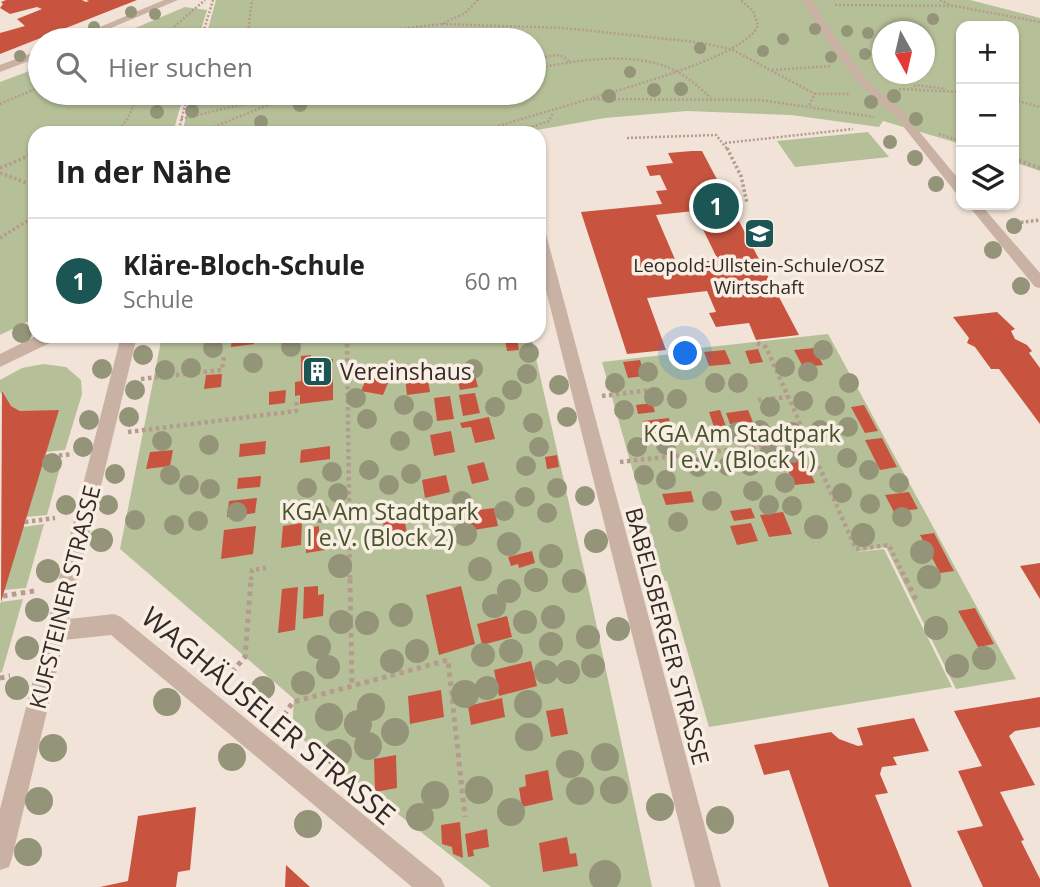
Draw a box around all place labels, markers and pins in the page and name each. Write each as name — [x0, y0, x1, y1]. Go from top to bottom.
pin: 1 — [693, 180, 739, 232]
school or university icon: Leopold-Ullstein-Schule/OSZ Wirtschaft — [742, 217, 776, 251]
place label: Leopold-Ullstein-Schule/OSZ Wirtschaft — [633, 252, 885, 300]
building icon: Vereinshaus — [300, 354, 334, 388]
place label: Vereinshaus — [340, 355, 472, 387]

